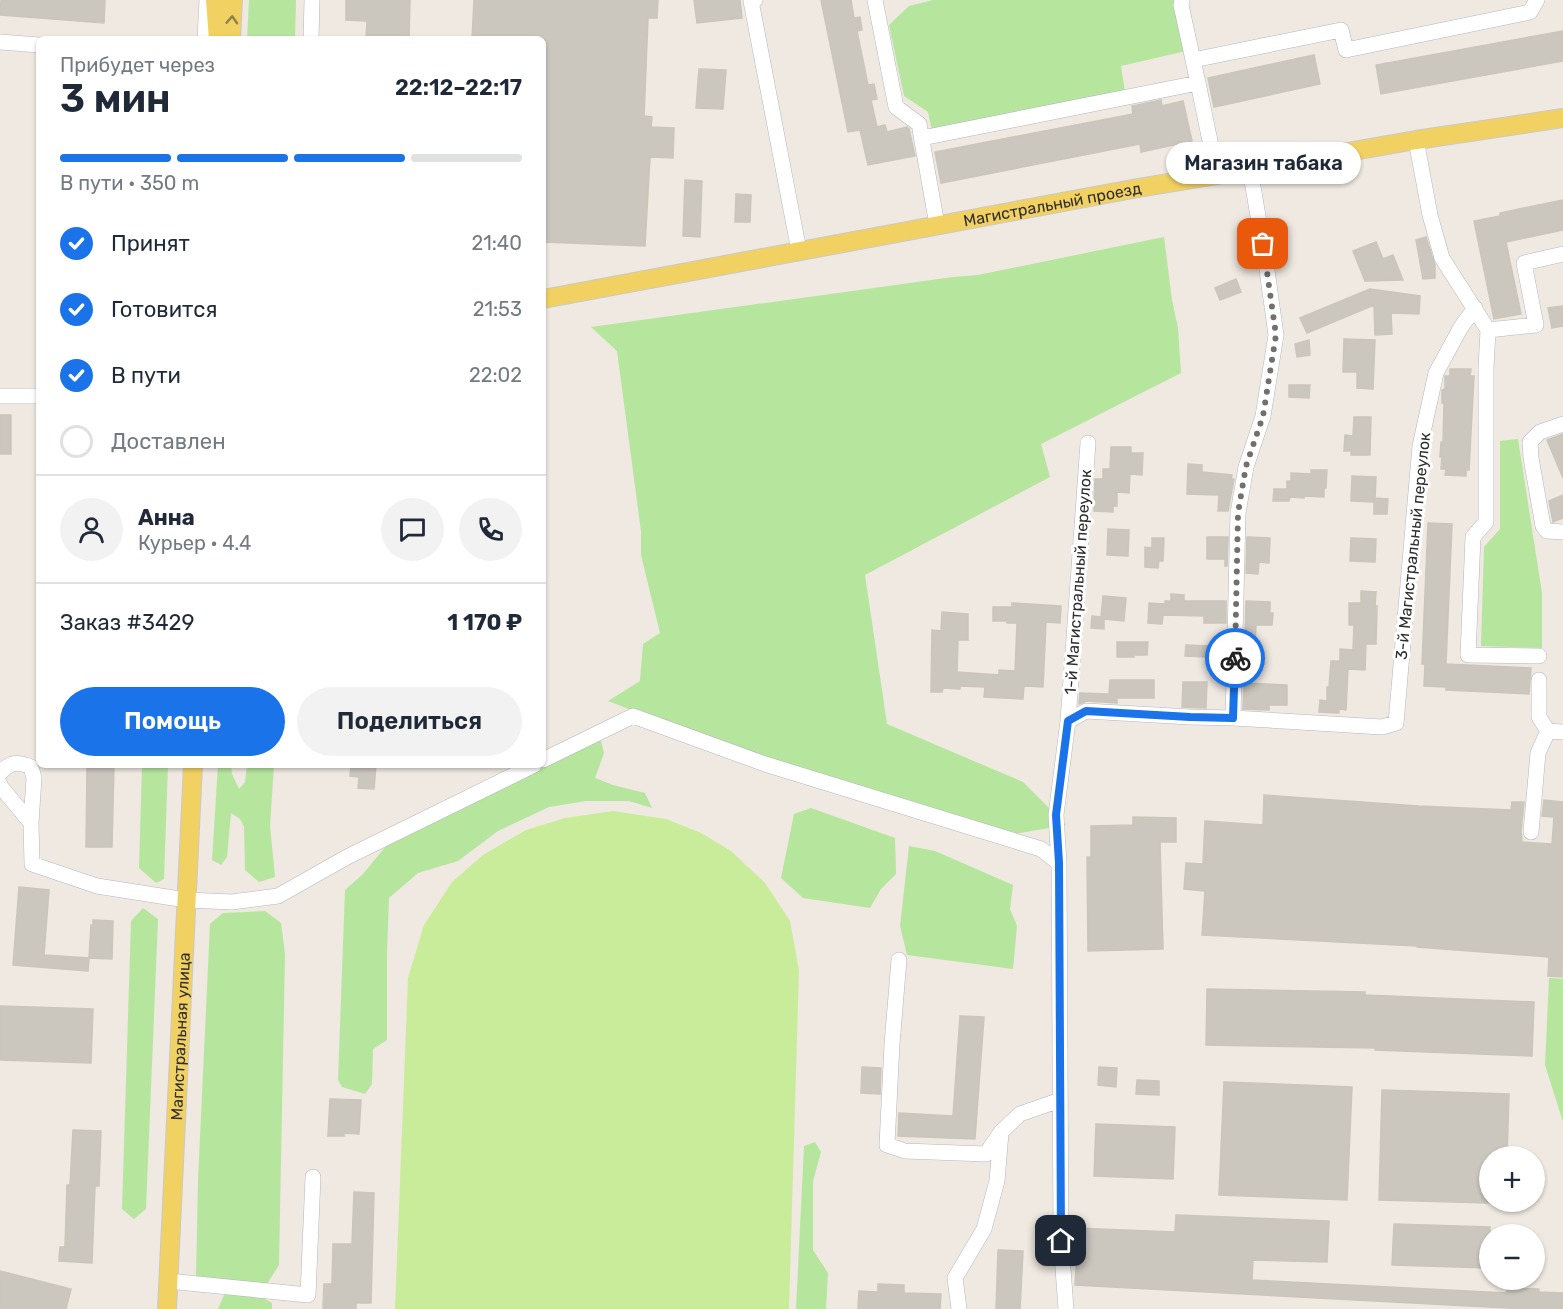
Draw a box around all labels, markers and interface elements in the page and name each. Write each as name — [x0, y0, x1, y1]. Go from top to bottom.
one-way arrow — [226, 15, 239, 24]
text: Прибудет через — [60, 53, 215, 77]
text: 22:12–22:17 — [395, 74, 522, 101]
text: 3 мин — [60, 76, 171, 122]
callout: Магазин табака — [1166, 142, 1360, 184]
text: Магазин табака — [1184, 151, 1343, 175]
text: В пути · 350 m — [60, 171, 199, 195]
street label: Магистральный проезд — [962, 178, 1143, 230]
pin — [1237, 218, 1288, 269]
icon: check — [60, 227, 93, 260]
icon: bag — [1246, 227, 1279, 260]
text: Принят — [111, 230, 190, 257]
text: 21:40 — [471, 231, 522, 255]
icon: check — [60, 293, 93, 326]
text: Готовится — [111, 296, 217, 323]
text: 21:53 — [473, 297, 522, 321]
icon: check — [60, 359, 93, 392]
text: В пути — [111, 362, 181, 389]
text: 22:02 — [469, 363, 522, 387]
text: Доставлен — [111, 428, 226, 455]
street label: 3-й Магистральный переулок — [1392, 431, 1434, 661]
street label: 1-й Магистральный переулок — [1061, 468, 1095, 695]
button: person — [60, 498, 123, 561]
button: chat — [381, 498, 444, 561]
button: phone — [459, 498, 522, 561]
text: Анна — [138, 504, 195, 531]
text: Курьер · 4.4 — [138, 531, 251, 555]
text: Заказ #3429 — [60, 609, 195, 636]
text: 1 170 ₽ — [447, 609, 522, 636]
courier — [1205, 628, 1265, 688]
icon: bike — [1219, 642, 1252, 675]
button: Помощь — [60, 687, 285, 756]
button: Поделиться — [297, 687, 522, 756]
street label: Магистральная улица — [167, 952, 194, 1121]
map controls — [1479, 1146, 1545, 1290]
button: + — [1479, 1146, 1545, 1212]
pin — [1035, 1215, 1086, 1266]
icon: home — [1044, 1224, 1077, 1257]
button: − — [1479, 1224, 1545, 1290]

